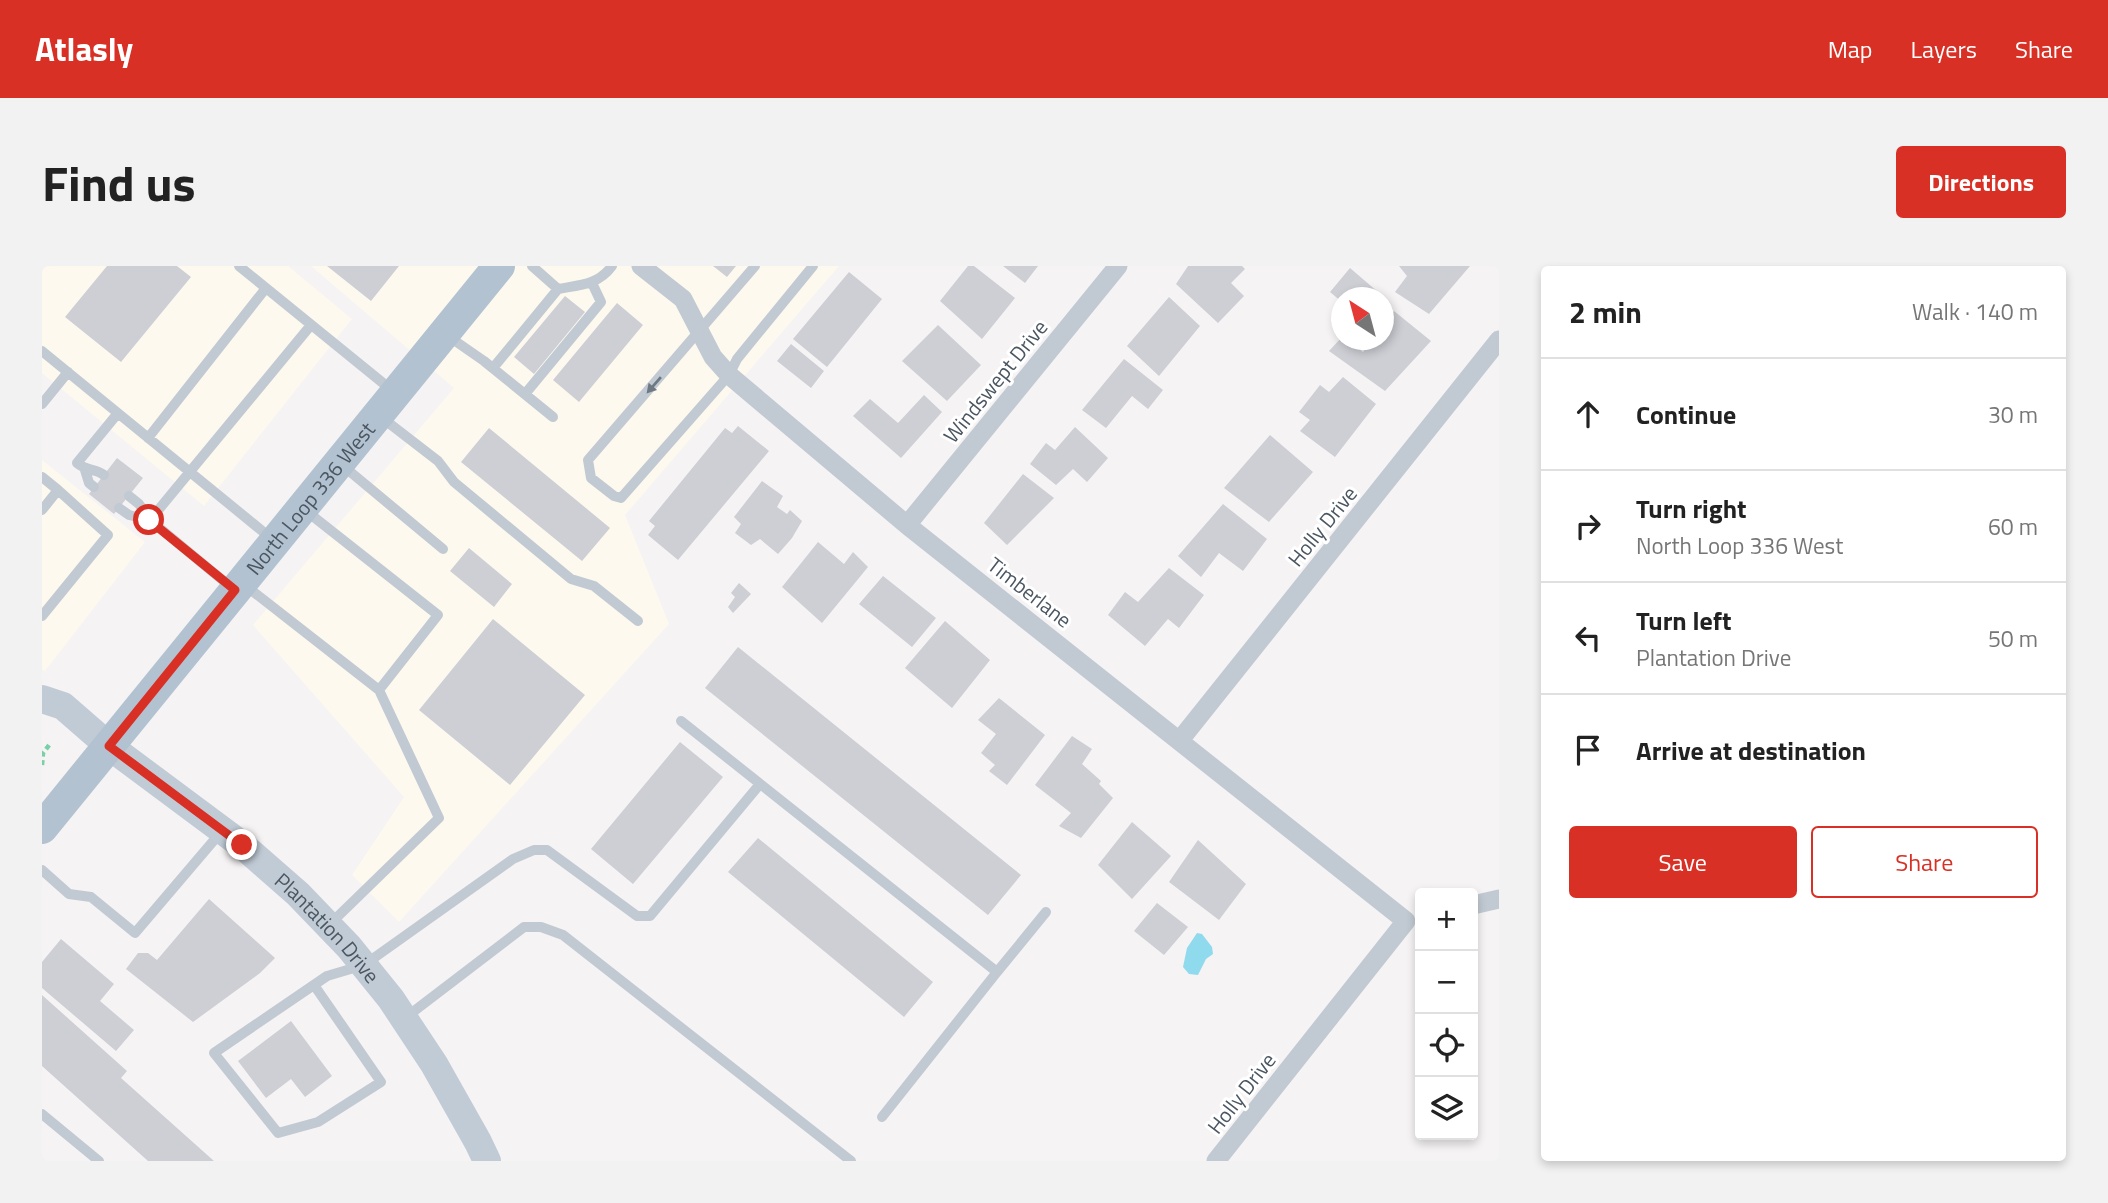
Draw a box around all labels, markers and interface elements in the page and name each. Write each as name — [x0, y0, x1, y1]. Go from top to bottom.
text: Atlasly — [35, 24, 133, 74]
text: Map — [1828, 31, 1873, 67]
text: Layers — [1911, 31, 1977, 67]
text: Share — [2015, 31, 2073, 67]
text: Find us — [42, 145, 196, 220]
button: Directions — [1896, 146, 2066, 218]
north arrow — [1331, 287, 1394, 350]
text: 2 min — [1569, 289, 1642, 335]
text: Walk · 140 m — [1912, 294, 2038, 329]
street label: Windswept Drive — [935, 312, 1055, 450]
one-way arrow — [646, 376, 662, 394]
icon: ahead — [1569, 395, 1607, 433]
text: Continue — [1636, 395, 1736, 434]
text: 30 m — [1988, 397, 2038, 432]
street label: North Loop 336 West — [238, 414, 383, 582]
street label: Holly Drive — [1279, 479, 1365, 573]
text: Turn right — [1636, 489, 1747, 528]
route start — [133, 504, 164, 535]
icon: right — [1569, 507, 1607, 545]
text: 60 m — [1988, 509, 2038, 544]
text: North Loop 336 West — [1636, 528, 1843, 563]
street label: Timberlane — [981, 549, 1079, 635]
text: Turn left — [1636, 601, 1731, 640]
icon: left — [1569, 619, 1607, 657]
text: 50 m — [1988, 621, 2038, 656]
text: Plantation Drive — [1636, 640, 1791, 675]
icon: arrive — [1569, 731, 1607, 769]
text: Arrive at destination — [1636, 731, 1866, 770]
button: Save — [1569, 826, 1797, 898]
button: Share — [1811, 826, 2038, 898]
route end — [226, 829, 257, 860]
street label: Plantation Drive — [268, 865, 388, 990]
map controls — [1415, 888, 1478, 1140]
button: + — [1415, 888, 1478, 951]
button: − — [1415, 951, 1478, 1014]
button: locate — [1415, 1014, 1478, 1077]
street label: Holly Drive — [1199, 1045, 1283, 1141]
button: layers — [1415, 1077, 1478, 1140]

